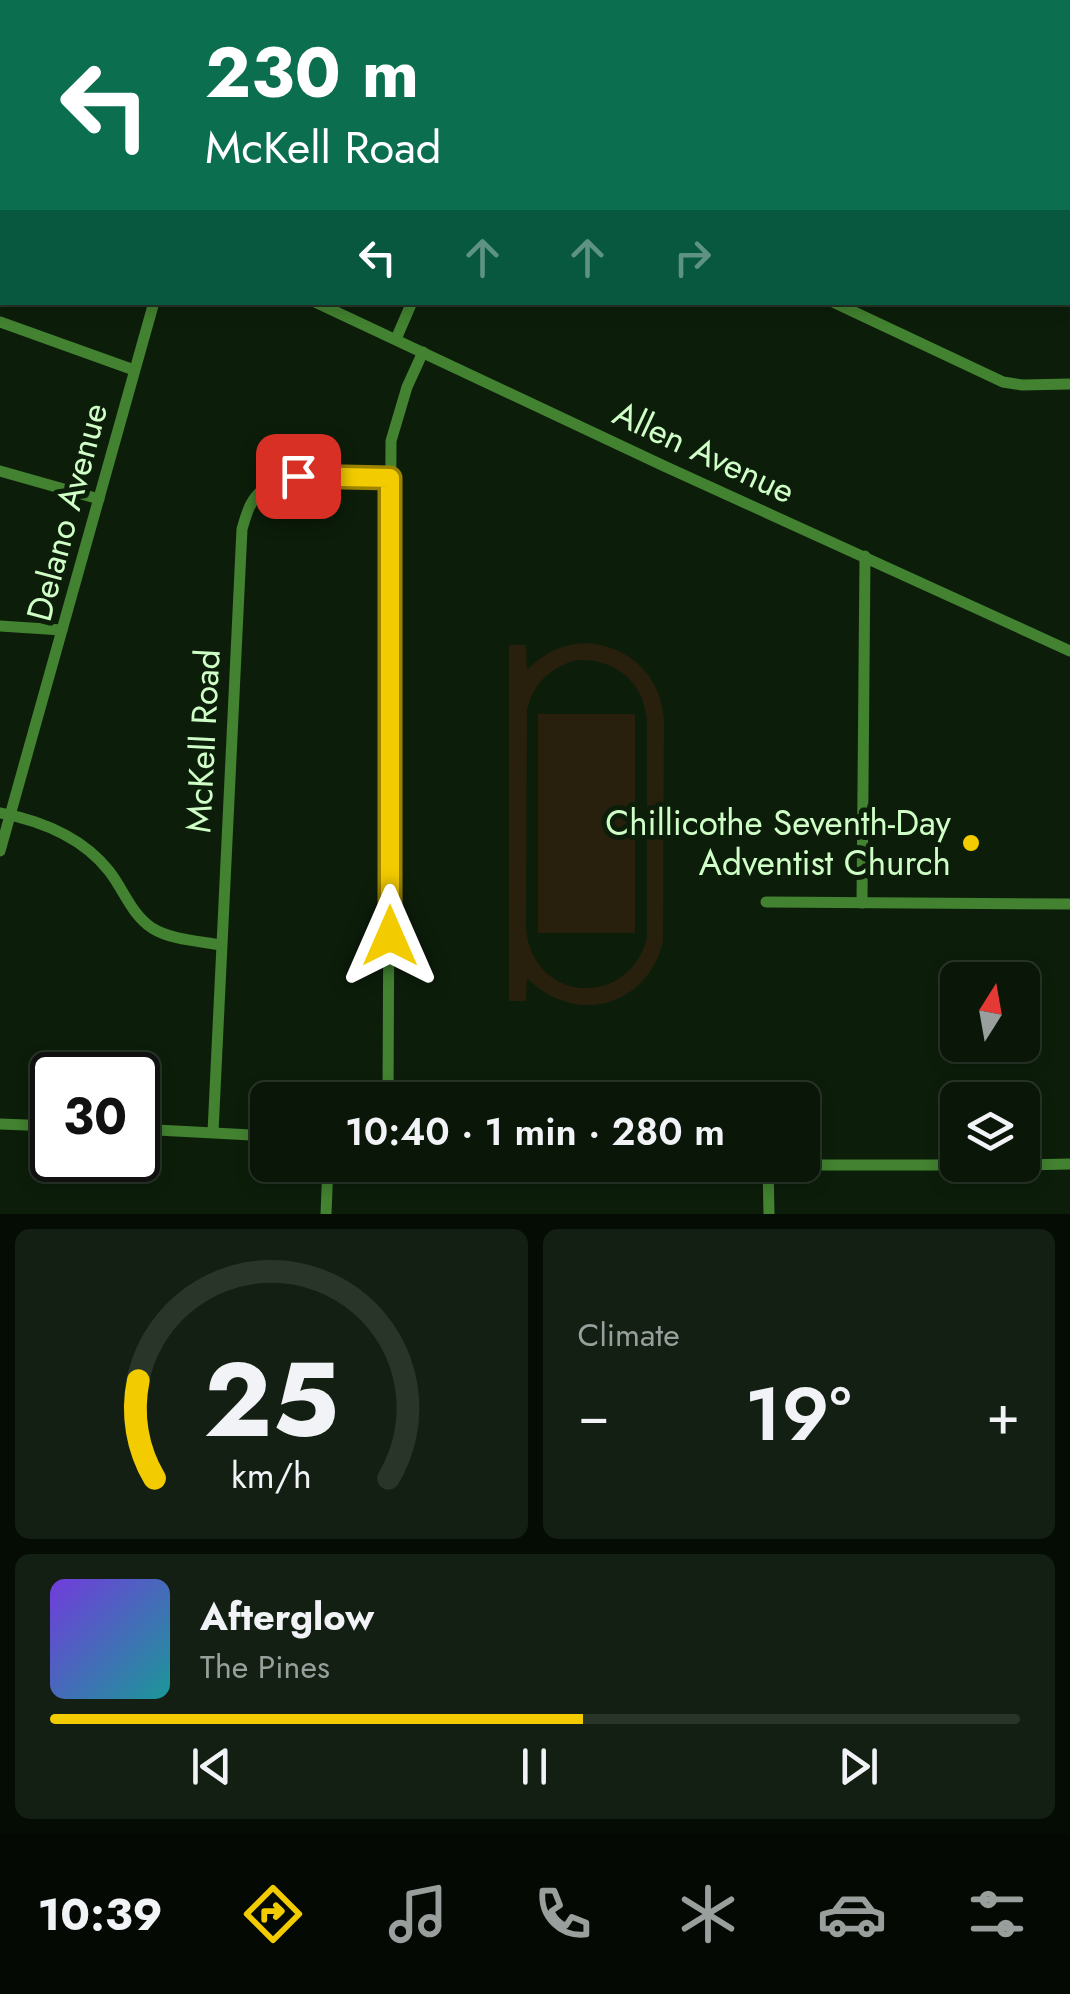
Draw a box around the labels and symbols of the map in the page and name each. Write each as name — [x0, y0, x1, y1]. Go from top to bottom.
street label: Allen Avenue — [605, 388, 803, 516]
street label: Delano Avenue — [14, 397, 120, 627]
pin — [256, 434, 341, 519]
street label: McKell Road — [173, 648, 233, 834]
place label: Chillicothe Seventh-Day Adventist Church — [605, 798, 952, 888]
marker: Chillicothe Seventh-Day Adventist Church — [960, 832, 982, 854]
position arrow — [338, 884, 442, 988]
north arrow — [940, 962, 1040, 1062]
speed limit sign: 30 — [30, 1052, 160, 1182]

